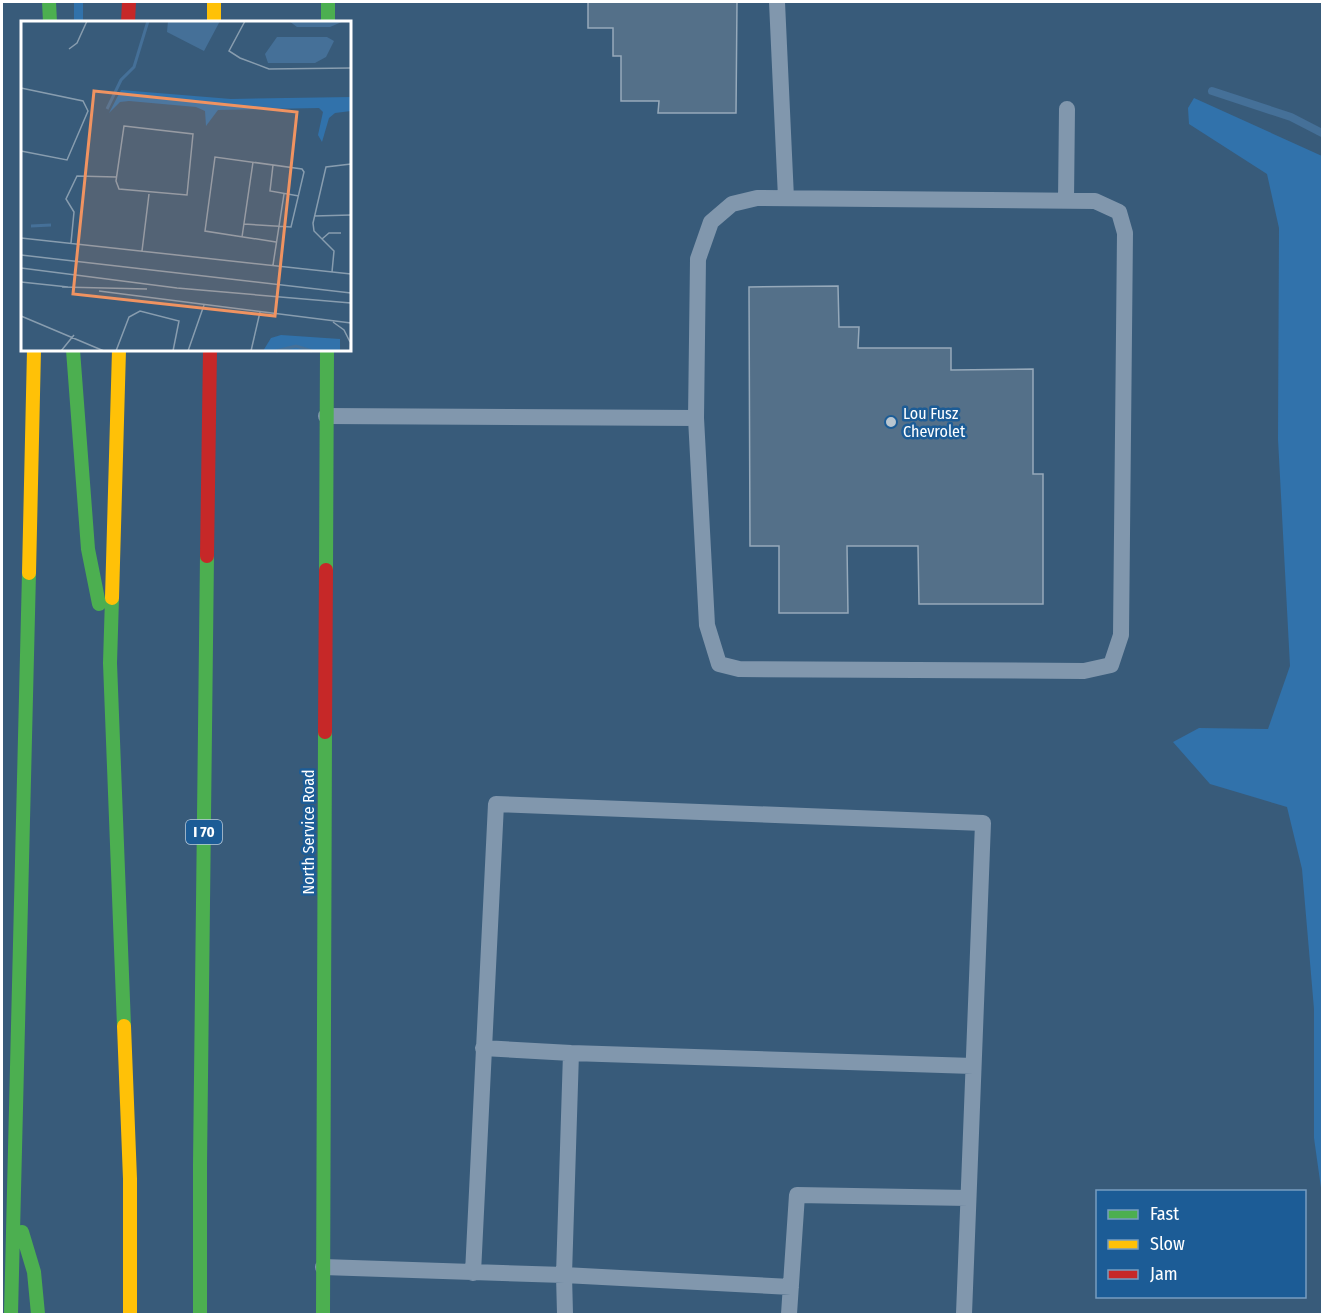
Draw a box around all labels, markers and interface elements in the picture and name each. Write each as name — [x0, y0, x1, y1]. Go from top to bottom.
inset map — [21, 21, 351, 351]
place label: Lou Fusz Chevrolet — [903, 404, 966, 441]
marker: Lou Fusz Chevrolet — [884, 415, 898, 429]
street label: North Service Road — [299, 769, 318, 895]
road number: I 70 — [186, 820, 222, 844]
legend — [1096, 1190, 1306, 1298]
text: Fast — [1150, 1203, 1179, 1225]
text: Slow — [1150, 1233, 1185, 1255]
text: Jam — [1150, 1263, 1178, 1285]

